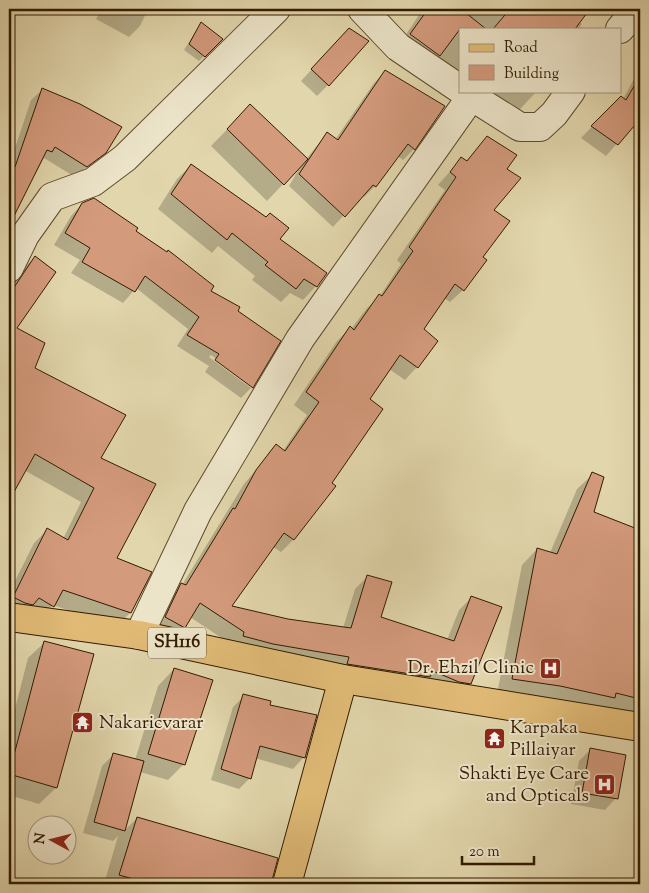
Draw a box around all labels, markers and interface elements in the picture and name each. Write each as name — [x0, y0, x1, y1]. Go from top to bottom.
legend — [459, 28, 622, 92]
text: Road — [504, 38, 538, 59]
text: Building — [504, 64, 559, 85]
road number: SH116 — [148, 628, 206, 658]
place label: Dr. Ehzil Clinic — [407, 655, 534, 682]
hospital icon: Dr. Ehzil Clinic — [538, 656, 562, 680]
place label: Nakaricvarar — [99, 710, 203, 737]
temple icon: Nakaricvarar — [71, 711, 95, 735]
place label: Karpaka Pillaiyar — [510, 715, 578, 764]
temple icon: Karpaka Pillaiyar — [482, 727, 506, 751]
place label: Shakti Eye Care and Opticals — [459, 761, 589, 810]
hospital icon: Shakti Eye Care and Opticals — [593, 773, 617, 797]
north arrow — [28, 816, 78, 866]
text: N — [30, 832, 52, 845]
scale bar — [462, 833, 534, 865]
text: 20 m — [469, 842, 500, 863]

